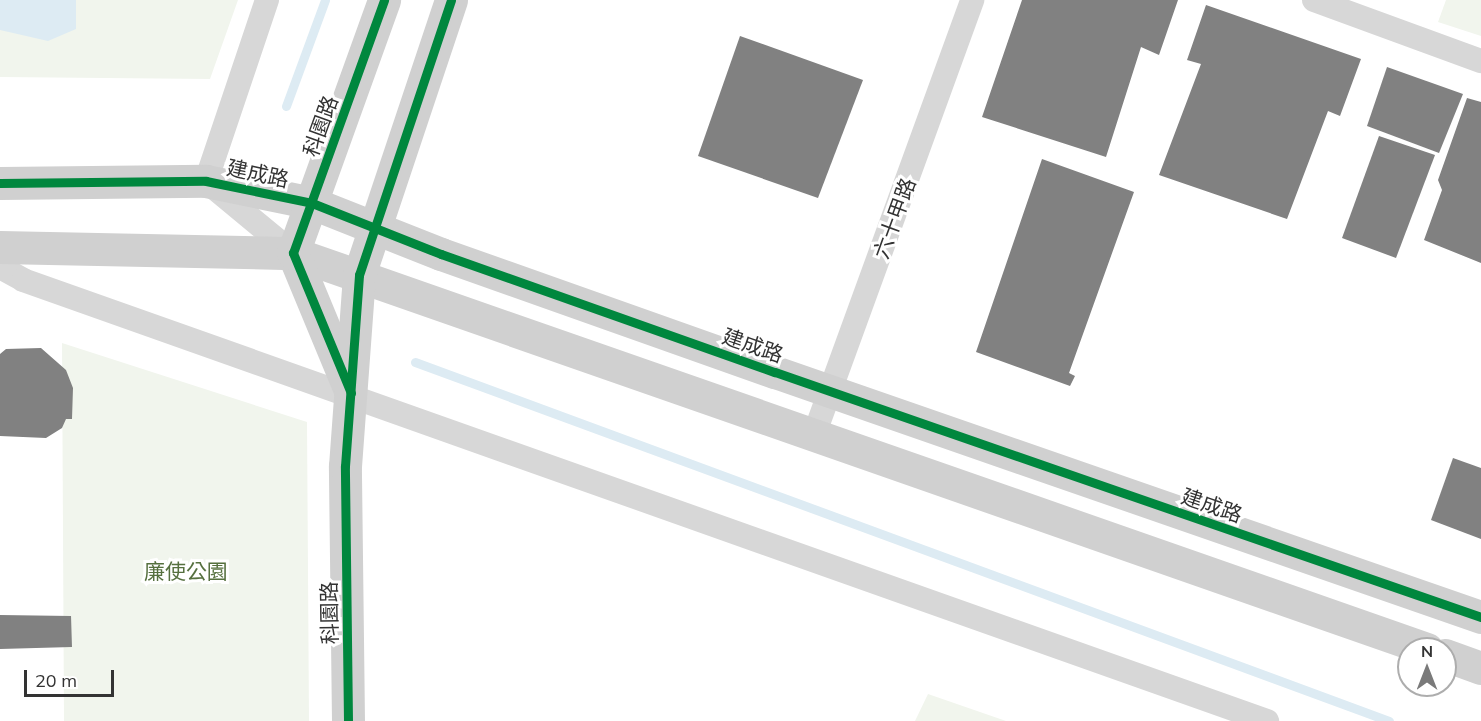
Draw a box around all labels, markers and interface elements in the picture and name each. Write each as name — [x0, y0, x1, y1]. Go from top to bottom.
street label: 科園路 — [297, 92, 343, 160]
street label: 建成路 — [225, 154, 291, 192]
street label: 六十甲路 — [868, 174, 920, 262]
street label: 建成路 — [719, 323, 787, 367]
street label: 建成路 — [1178, 483, 1246, 527]
park label: 廉使公園 — [144, 558, 228, 584]
street label: 科園路 — [316, 581, 342, 645]
north arrow — [1397, 637, 1457, 697]
text: N — [1421, 641, 1433, 661]
scale bar — [27, 658, 117, 696]
text: 20 m — [35, 669, 77, 692]

